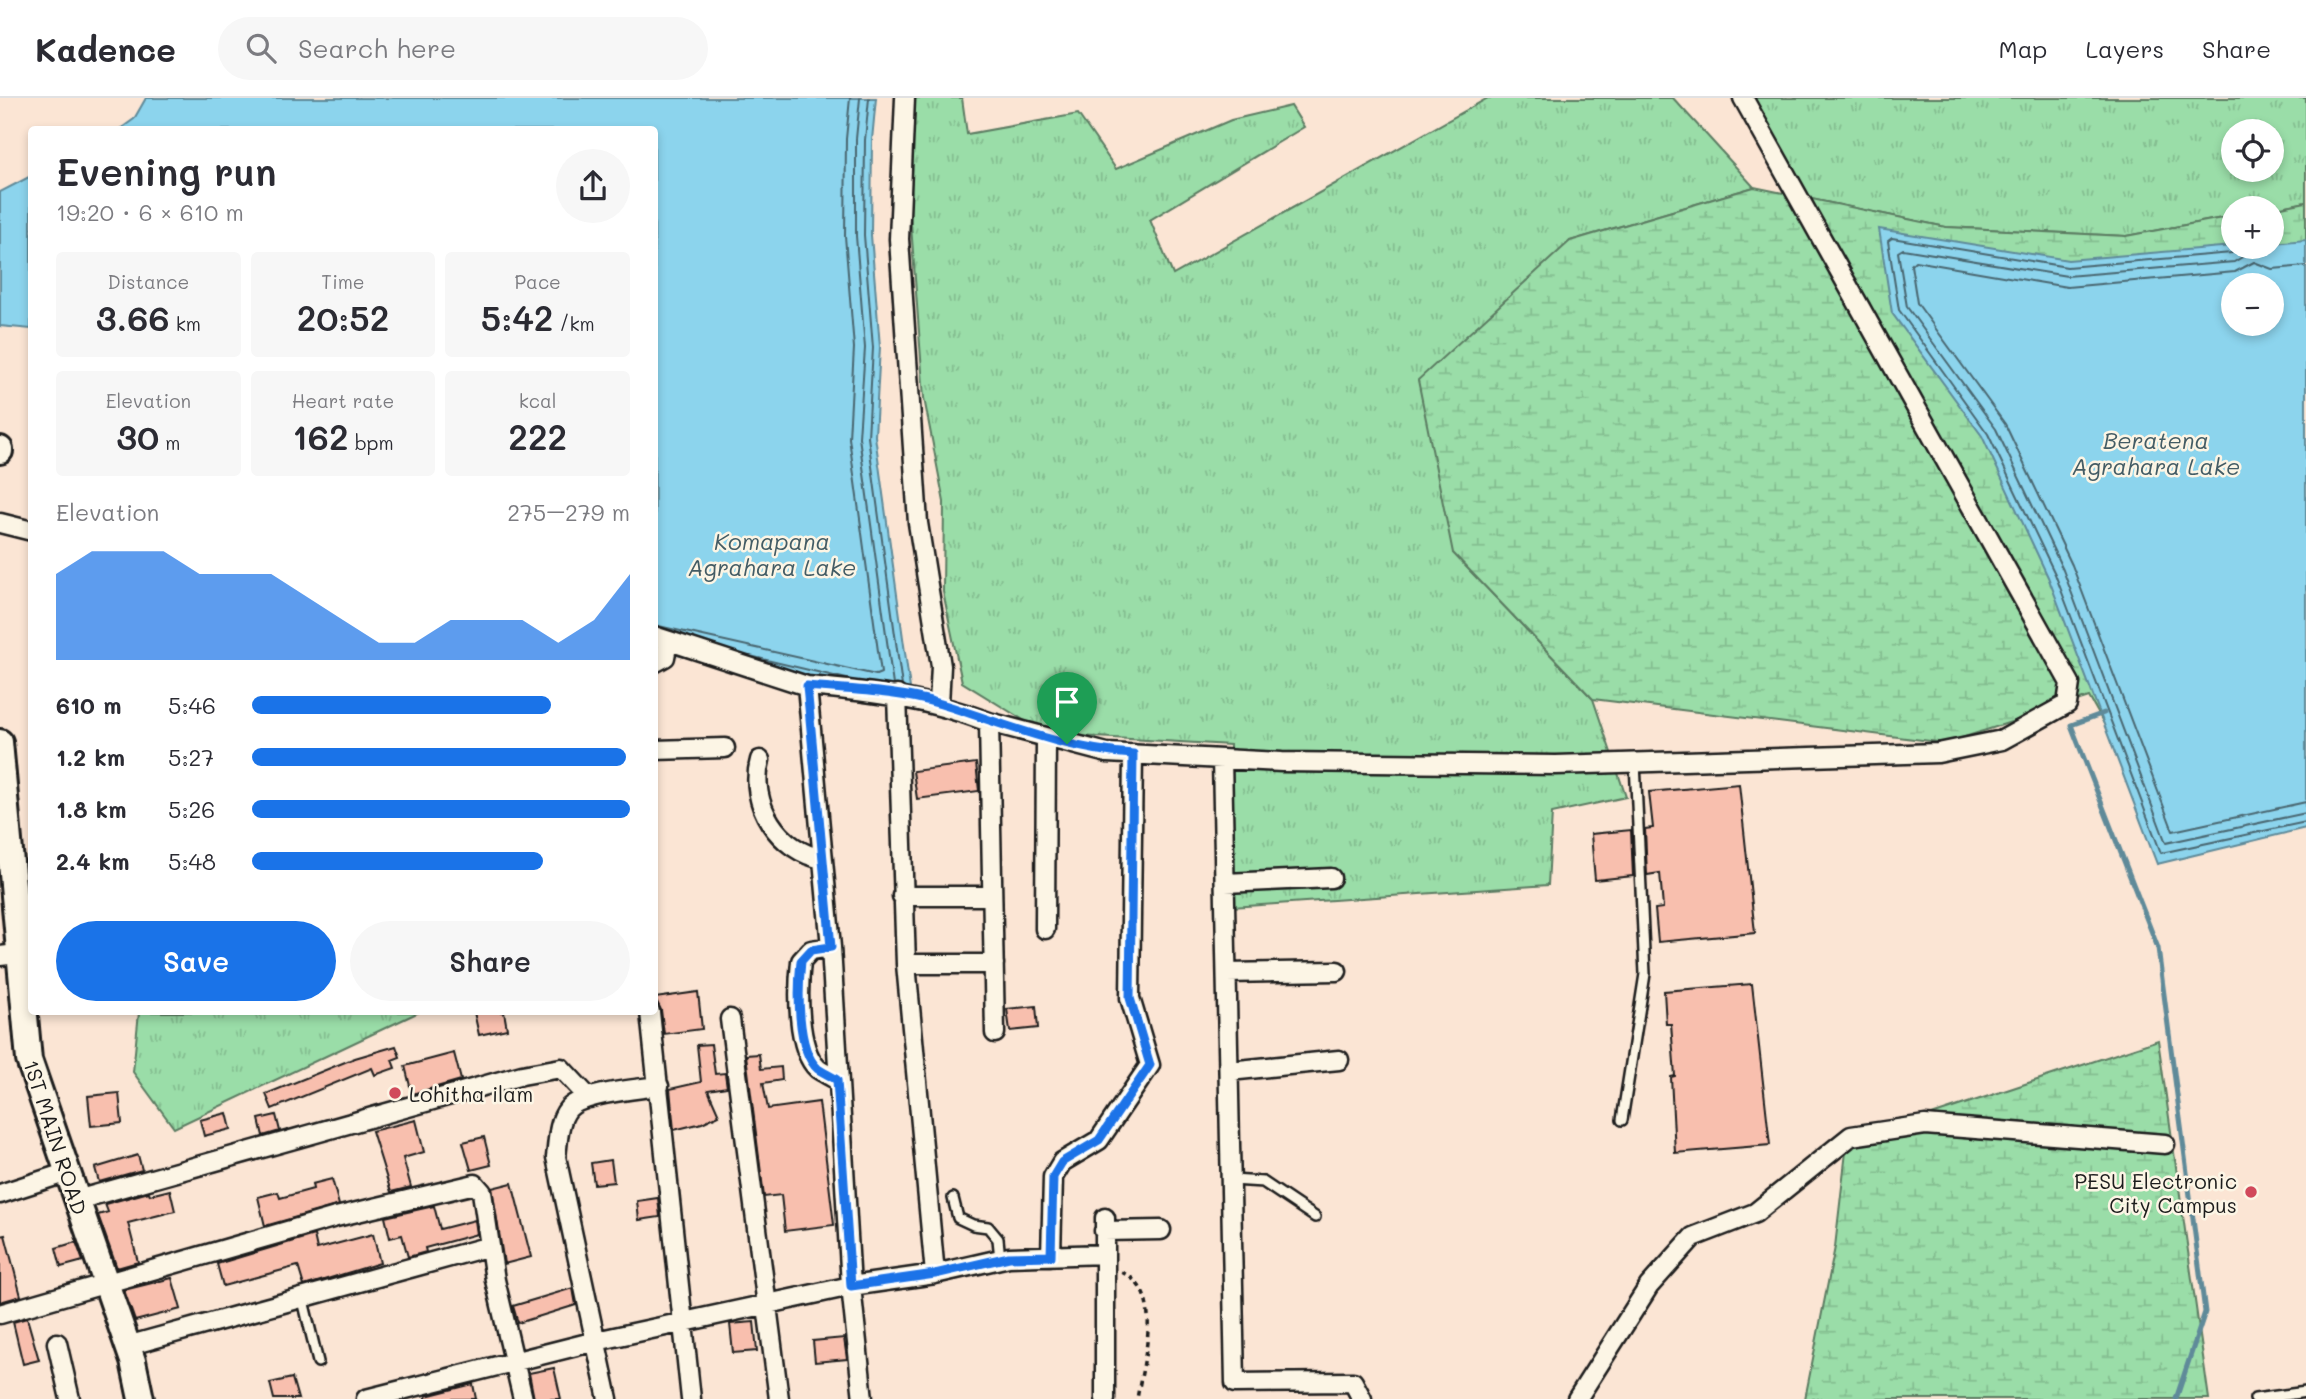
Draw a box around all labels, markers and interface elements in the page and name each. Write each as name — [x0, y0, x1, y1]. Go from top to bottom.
search box — [218, 17, 708, 80]
text: Kadence — [35, 27, 176, 70]
icon: search — [242, 29, 280, 67]
text: Search here — [298, 31, 456, 65]
text: Map — [1999, 33, 2047, 64]
text: Layers — [2085, 33, 2164, 64]
text: Share — [2202, 33, 2271, 64]
map controls — [2221, 119, 2284, 336]
button: locate — [2221, 119, 2284, 182]
text: Evening run — [56, 146, 277, 196]
button: share — [556, 149, 630, 223]
button: + — [2221, 196, 2284, 259]
text: 19:20 · 6 × 610 m — [56, 197, 244, 227]
text: Distance — [107, 269, 189, 294]
text: Time — [321, 269, 365, 294]
text: Pace — [514, 269, 561, 294]
button: − — [2221, 273, 2284, 336]
text: 3.66 — [96, 294, 170, 340]
text: 20:52 — [297, 294, 389, 340]
text: 5:42 — [481, 294, 553, 340]
text: km — [170, 311, 201, 336]
text: /km — [553, 311, 595, 336]
text: Elevation — [106, 388, 191, 413]
text: Heart rate — [292, 388, 394, 413]
text: kcal — [519, 388, 557, 413]
text: 30 — [116, 413, 159, 459]
text: 162 — [292, 413, 349, 459]
text: 222 — [508, 413, 567, 459]
water label: Beratena Agrahara Lake — [2072, 425, 2240, 481]
text: m — [159, 430, 180, 455]
text: bpm — [349, 430, 394, 455]
text: Elevation — [56, 497, 159, 527]
text: 275–279 m — [507, 497, 630, 527]
water label: Komapana Agrahara Lake — [688, 526, 856, 582]
pin — [1037, 672, 1097, 744]
icon: arrive — [1048, 683, 1086, 721]
text: 610 m — [56, 690, 121, 720]
text: 5:46 — [168, 690, 216, 720]
text: 1.2 km — [56, 742, 125, 772]
text: 5:27 — [168, 742, 214, 772]
text: 1.8 km — [56, 794, 126, 824]
text: 5:26 — [168, 794, 215, 824]
text: 2.4 km — [56, 846, 129, 876]
text: 5:48 — [168, 846, 216, 876]
button: Save — [56, 921, 336, 1001]
button: Share — [350, 921, 630, 1001]
street label: 1ST MAIN ROAD — [18, 1056, 94, 1218]
place label: Lohitha ilam — [409, 1080, 533, 1107]
marker: Lohitha ilam — [387, 1085, 403, 1101]
place label: PESU Electronic City Campus — [2074, 1167, 2237, 1218]
marker: PESU Electronic City Campus — [2243, 1184, 2259, 1200]

